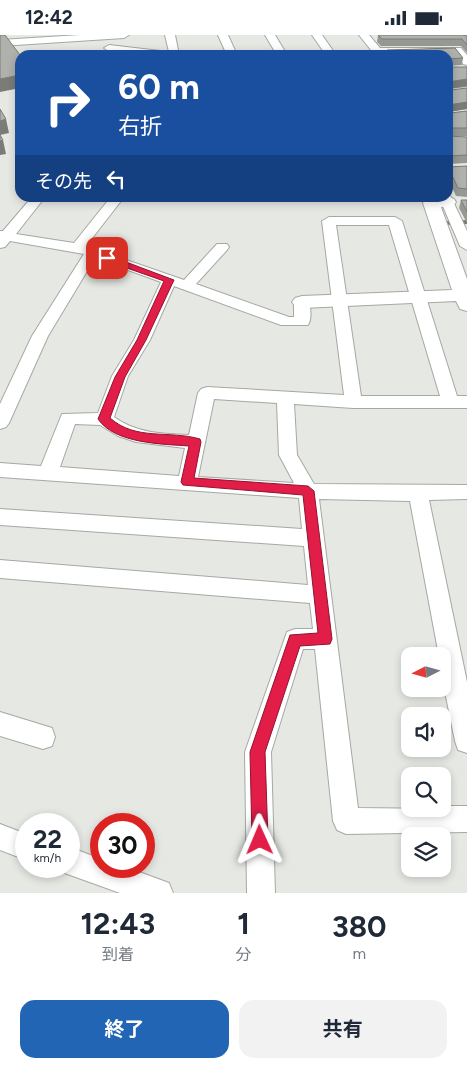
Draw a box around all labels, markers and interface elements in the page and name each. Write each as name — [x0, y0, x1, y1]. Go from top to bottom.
text: 12:42 — [25, 6, 73, 29]
text: 60 m — [118, 66, 200, 108]
icon: right — [35, 70, 100, 135]
text: 右折 — [118, 113, 162, 140]
icon: left — [102, 165, 130, 193]
text: その先 — [35, 170, 92, 193]
pin — [86, 237, 128, 279]
icon: arrive — [93, 244, 121, 272]
north arrow — [401, 647, 451, 697]
map controls — [401, 647, 451, 877]
button: sound — [401, 707, 451, 757]
button: search — [401, 767, 451, 817]
speed limit sign: 30 — [90, 813, 155, 878]
position arrow — [233, 813, 285, 865]
text: 22 — [33, 824, 62, 854]
button: layers — [401, 827, 451, 877]
text: km/h — [34, 851, 61, 865]
text: 12:43 — [80, 905, 155, 942]
text: 1 — [237, 905, 250, 942]
text: 380 — [332, 908, 387, 945]
text: m — [352, 944, 366, 963]
text: 到着 — [102, 945, 134, 964]
text: 分 — [236, 945, 252, 964]
button: 終了 — [20, 1000, 229, 1058]
button: 共有 — [239, 1000, 447, 1058]

